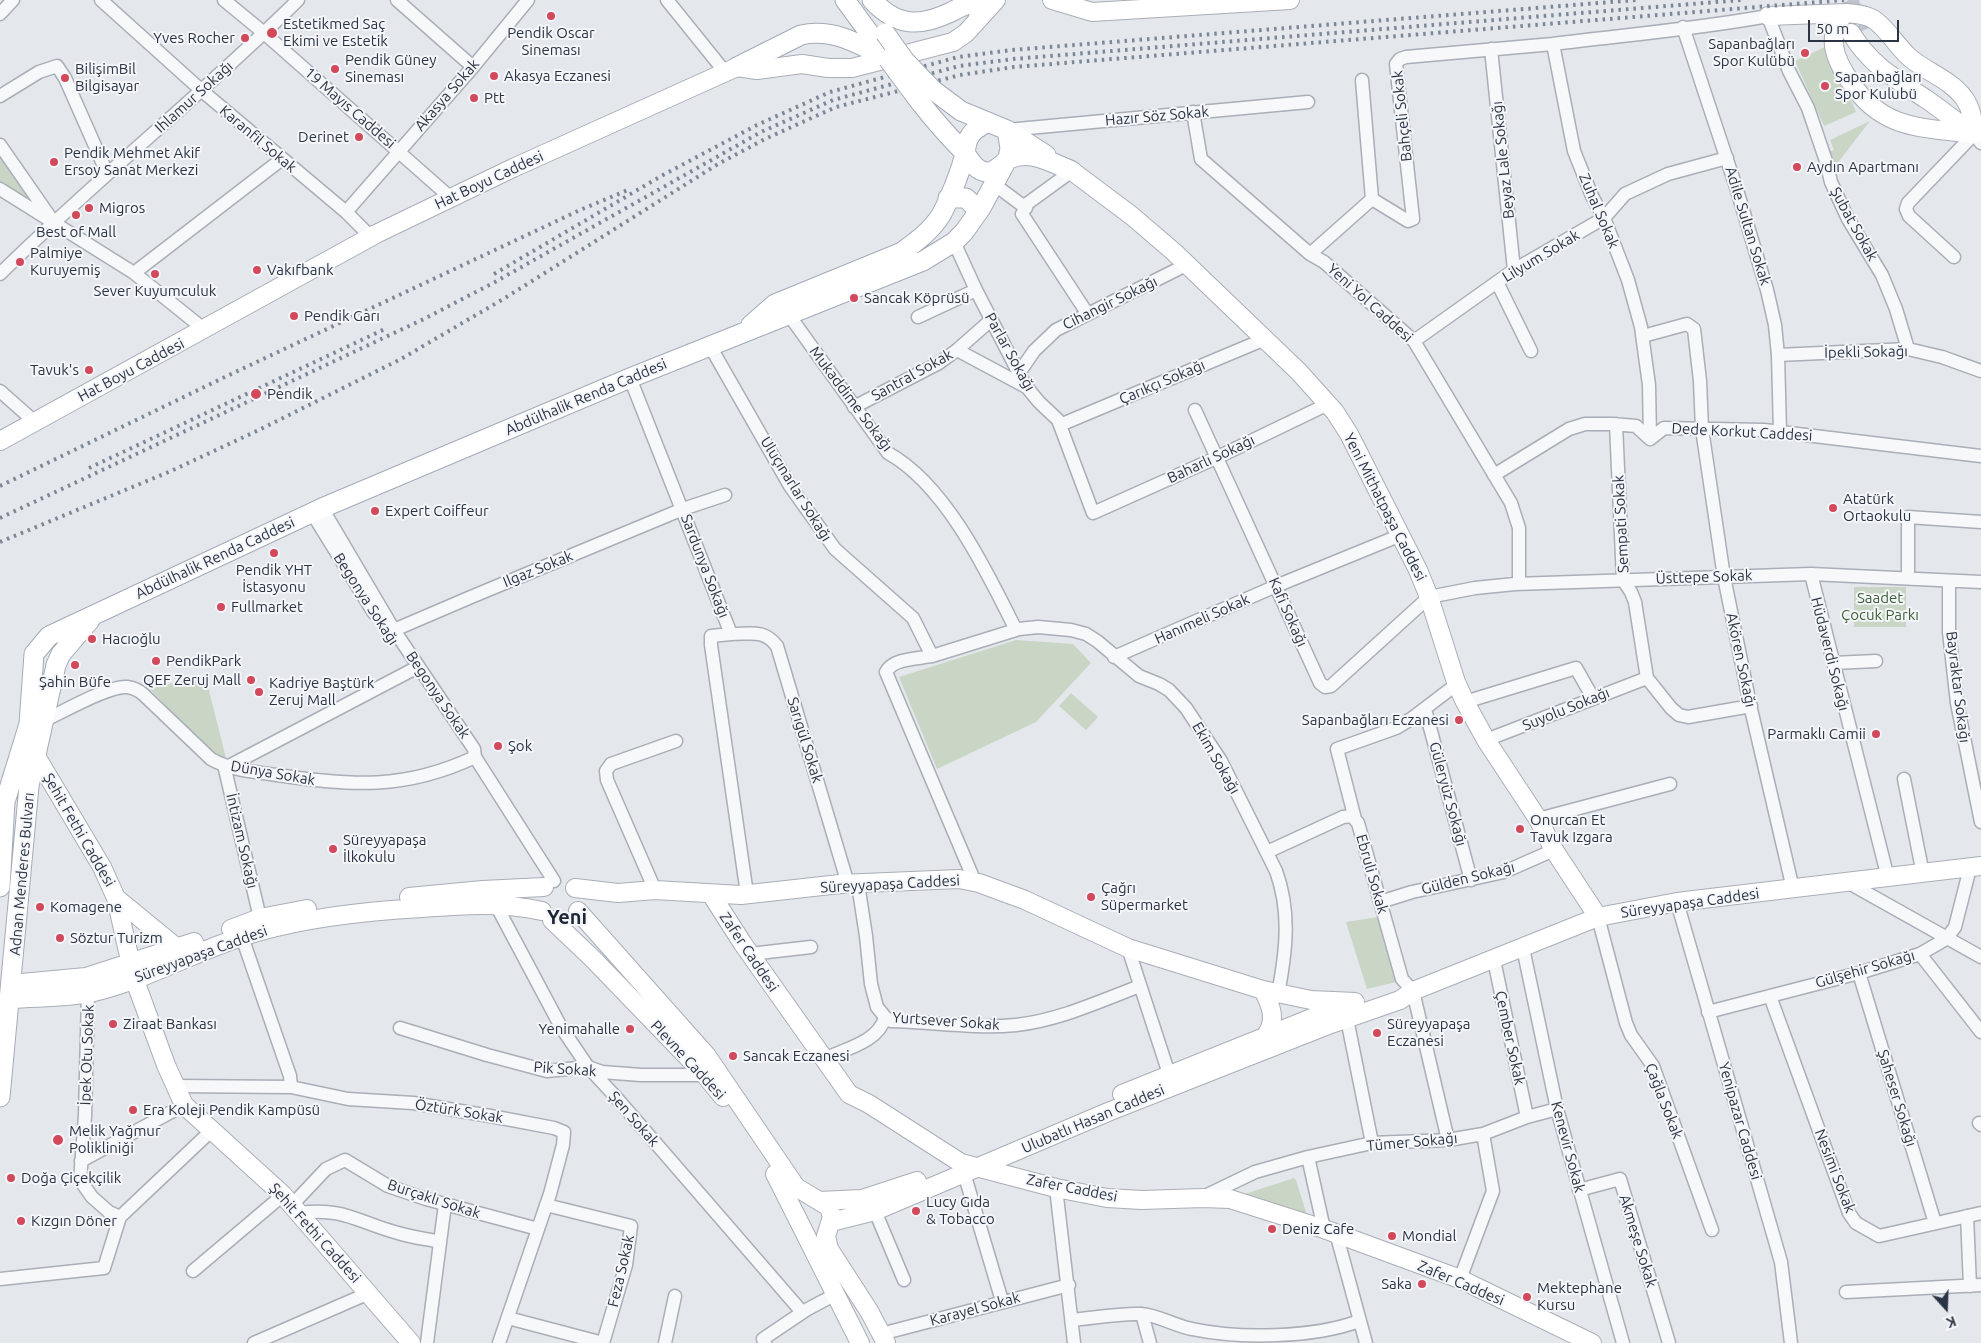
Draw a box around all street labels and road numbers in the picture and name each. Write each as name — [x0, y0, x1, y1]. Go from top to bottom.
street label: Akasya Sokak — [411, 55, 483, 135]
street label: Ihlamur Sokağı — [151, 57, 237, 137]
street label: 19 Mayıs Caddesi — [301, 64, 399, 152]
street label: Bahçeli Sokak — [1388, 70, 1416, 162]
street label: Beyaz Lale Sokağı — [1488, 100, 1518, 220]
street label: Karanfil Sokak — [216, 102, 300, 176]
street label: Hazır Söz Sokak — [1104, 102, 1210, 130]
street label: Hat Boyu Caddesi — [432, 147, 546, 213]
street label: Adile Sultan Sokak — [1721, 164, 1775, 288]
street label: Zuhal Sokak — [1575, 171, 1623, 251]
street label: Şubat Sokak — [1826, 184, 1882, 264]
street label: Lilyum Sokak — [1499, 226, 1583, 286]
street label: Yeni Yol Caddesi — [1323, 260, 1417, 346]
street label: Cihangir Sokağı — [1060, 272, 1160, 334]
street label: Parlar Sokağı — [981, 310, 1039, 394]
street label: Hat Boyu Caddesi — [75, 334, 187, 406]
street label: İpekli Sokağı — [1824, 342, 1908, 362]
street label: Mukaddime Sokağı — [806, 343, 896, 455]
street label: Santral Sokak — [868, 345, 956, 405]
street label: Abdülhalik Renda Caddesi — [503, 355, 669, 439]
street label: Çarıkçı Sokağı — [1116, 356, 1208, 408]
street label: Dede Korkut Caddesi — [1671, 419, 1813, 445]
street label: Yeni Mithatpaşa Caddesi — [1340, 430, 1430, 584]
street label: Baharlı Sokağı — [1164, 431, 1258, 487]
street label: Uluçınarlar Sokağı — [756, 433, 836, 545]
street label: Sempati Sokak — [1609, 475, 1633, 573]
street label: Sardunya Sokağı — [677, 512, 733, 620]
street label: Abdülhalik Renda Caddesi — [133, 513, 297, 603]
street label: Ilgaz Sokak — [500, 547, 576, 591]
street label: Begonya Sokağı — [330, 550, 402, 648]
street label: Üsttepe Sokak — [1655, 566, 1753, 588]
street label: Kafi Sokağı — [1265, 575, 1311, 649]
street label: Hanımeli Sokak — [1152, 590, 1252, 648]
street label: Hüdaverdi Sokağı — [1807, 595, 1853, 713]
street label: Akören Sokağı — [1722, 611, 1760, 709]
street label: Bayraktar Sokağı — [1942, 630, 1974, 744]
street label: Begonya Sokak — [402, 648, 474, 742]
street label: Suyolu Sokağı — [1520, 683, 1612, 735]
street label: Sarıgül Sokak — [783, 695, 827, 785]
street label: Ekim Sokağı — [1188, 719, 1244, 797]
street label: Güleryüz Sokağı — [1425, 740, 1471, 848]
street label: Dünya Sokak — [229, 757, 317, 789]
street label: Şehit Fethi Caddesi — [39, 770, 119, 890]
street label: Adnan Menderes Bulvarı — [6, 792, 38, 956]
street label: İntizam Sokağı — [222, 792, 262, 890]
street label: Ebruli Sokak — [1352, 832, 1392, 916]
street label: Gülden Sokağı — [1419, 858, 1517, 898]
street label: Süreyyapaşa Caddesi — [820, 871, 960, 897]
street label: Süreyyapaşa Caddesi — [1620, 884, 1760, 922]
street label: Zafer Caddesi — [716, 909, 782, 995]
street label: Süreyyapaşa Caddesi — [132, 922, 270, 986]
street label: Gülşehir Sokağı — [1813, 946, 1917, 992]
street label: Çember Sokak — [1491, 989, 1529, 1087]
street label: İpek Otu Sokak — [76, 1004, 98, 1106]
street label: Yurtsever Sokak — [892, 1008, 1000, 1034]
street label: Plevne Caddesi — [647, 1017, 729, 1103]
street label: Şaheser Sokağı — [1874, 1047, 1920, 1149]
street label: Pik Sokak — [533, 1058, 597, 1080]
street label: Çağla Sokak — [1641, 1060, 1687, 1142]
street label: Yenipazar Caddesi — [1715, 1060, 1765, 1182]
street label: Ulubatlı Hasan Caddesi — [1019, 1081, 1167, 1157]
street label: Şen Sokak — [605, 1088, 663, 1150]
street label: Öztürk Sokak — [414, 1095, 504, 1127]
street label: Kenevir Sokak — [1547, 1099, 1589, 1195]
street label: Nesimi Sokak — [1811, 1126, 1859, 1216]
street label: Tümer Sokağı — [1366, 1129, 1458, 1155]
street label: Zafer Caddesi — [1025, 1170, 1119, 1206]
street label: Burçaklı Sokak — [385, 1176, 483, 1222]
street label: Şehit Fethi Caddesi — [265, 1179, 365, 1287]
street label: Akmeşe Sokak — [1615, 1192, 1661, 1290]
street label: Feza Sokak — [604, 1233, 638, 1309]
street label: Zafer Caddesi — [1415, 1257, 1507, 1309]
street label: Karayel Sokak — [928, 1288, 1022, 1330]

